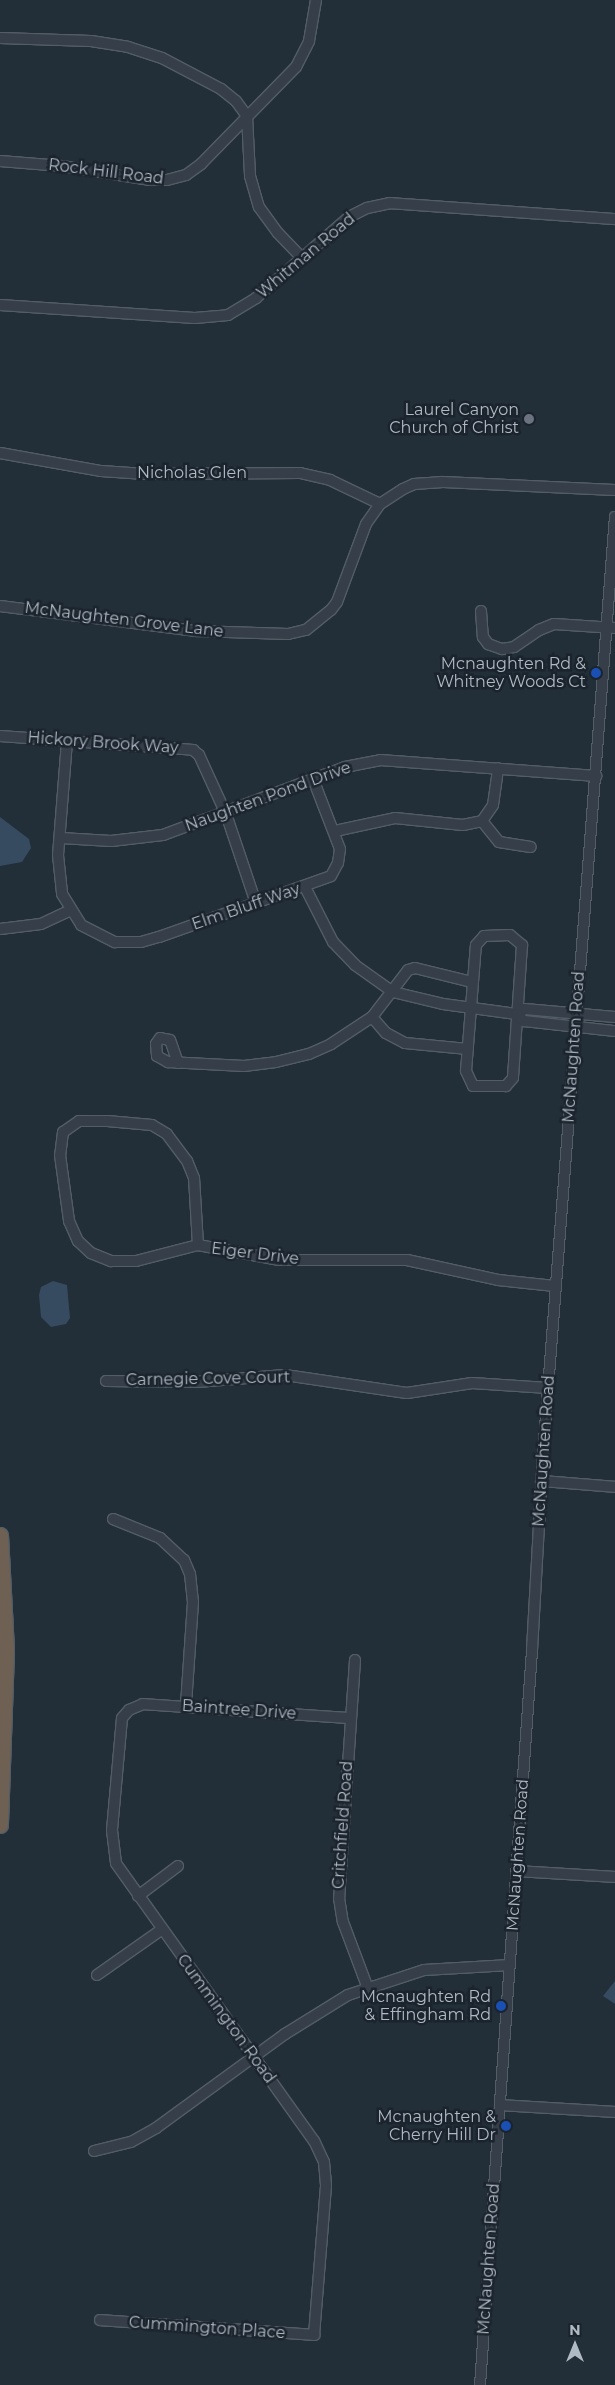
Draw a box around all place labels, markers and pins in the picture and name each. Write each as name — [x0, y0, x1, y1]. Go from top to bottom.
place label: Laurel Canyon Church of Christ — [389, 400, 519, 438]
marker: Laurel Canyon Church of Christ — [523, 413, 535, 425]
place label: Mcnaughten Rd & Whitney Woods Ct — [436, 654, 586, 692]
marker: Mcnaughten Rd & Whitney Woods Ct — [590, 667, 602, 679]
place label: Mcnaughten Rd & Effingham Rd — [361, 1987, 491, 2025]
marker: Mcnaughten Rd & Effingham Rd — [495, 2000, 507, 2012]
place label: Mcnaughten & Cherry Hill Dr — [377, 2107, 496, 2145]
marker: Mcnaughten & Cherry Hill Dr — [500, 2120, 512, 2132]

